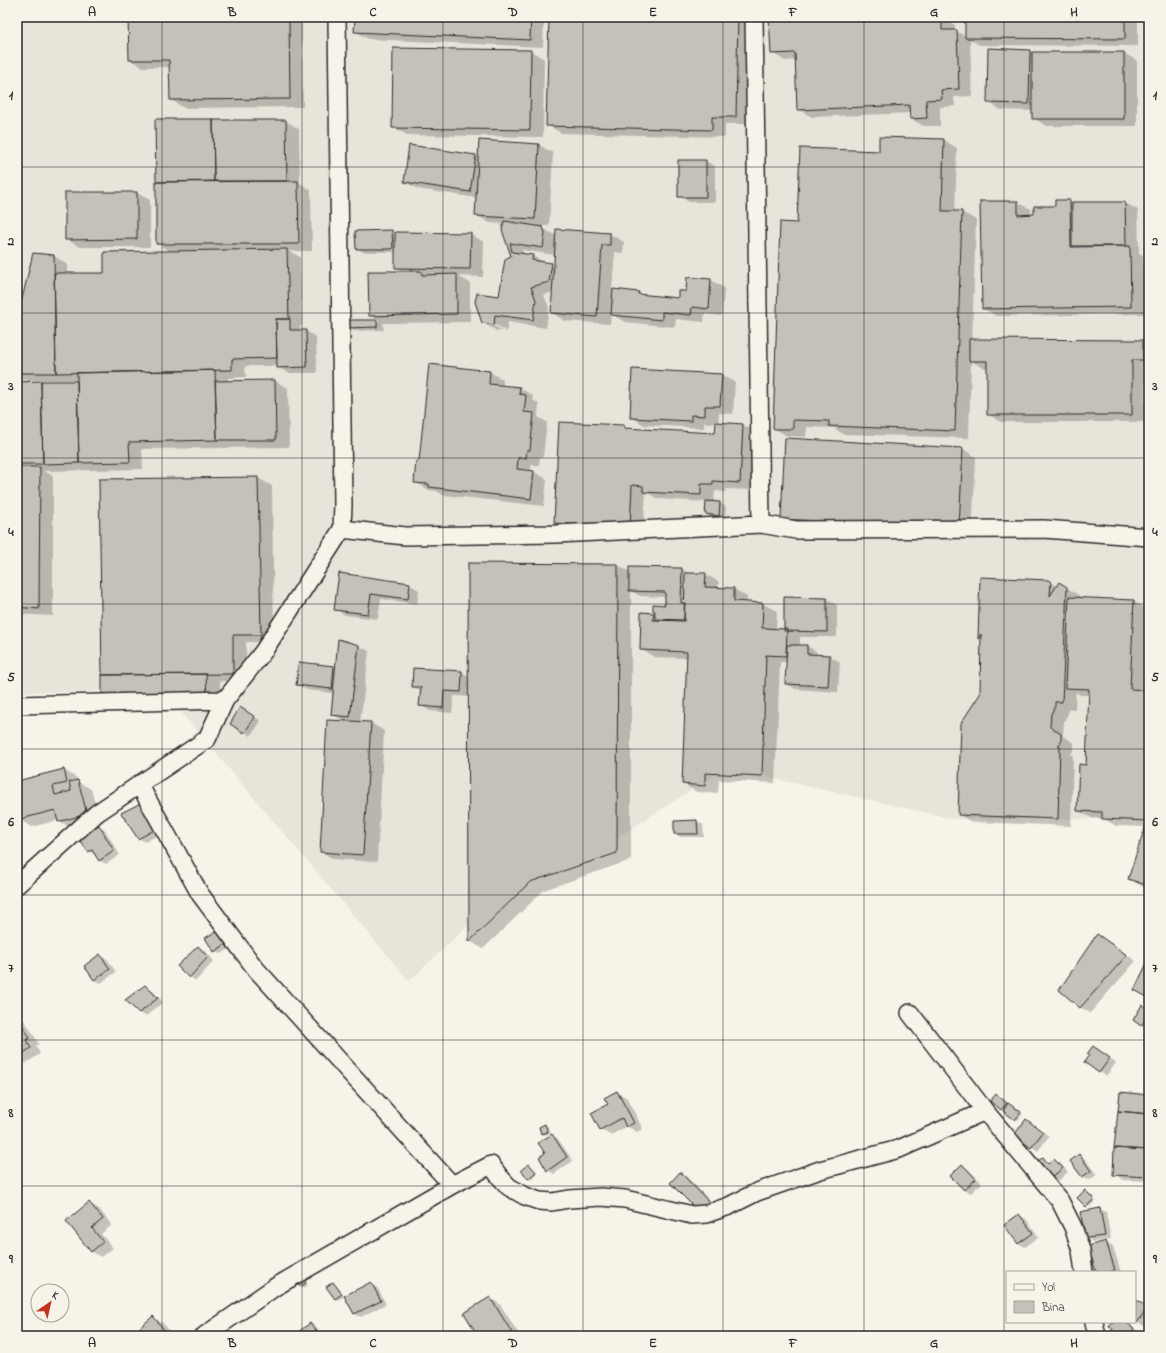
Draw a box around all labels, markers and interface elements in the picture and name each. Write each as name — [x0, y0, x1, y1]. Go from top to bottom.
text: A — [88, 3, 96, 22]
text: B — [227, 3, 237, 22]
text: C — [369, 3, 377, 22]
text: D — [507, 3, 518, 22]
text: E — [649, 3, 657, 22]
text: F — [788, 3, 798, 22]
text: G — [930, 3, 938, 22]
text: H — [1070, 3, 1078, 22]
text: 1 — [9, 86, 14, 105]
text: 1 — [1153, 86, 1158, 105]
text: 2 — [7, 232, 15, 251]
text: 2 — [1151, 232, 1159, 251]
text: 3 — [7, 377, 14, 396]
text: 3 — [1151, 377, 1158, 396]
text: 4 — [7, 523, 14, 542]
text: 4 — [1151, 523, 1158, 542]
text: 5 — [7, 668, 15, 687]
text: 5 — [1151, 668, 1159, 687]
text: 6 — [7, 813, 14, 832]
text: 6 — [1151, 813, 1158, 832]
text: 7 — [8, 959, 14, 978]
text: 7 — [1152, 959, 1158, 978]
text: 8 — [8, 1104, 14, 1123]
text: 8 — [1152, 1104, 1158, 1123]
text: 9 — [8, 1250, 14, 1269]
text: 9 — [1152, 1250, 1158, 1269]
legend — [1006, 1271, 1136, 1323]
text: Yol — [1042, 1279, 1055, 1297]
north arrow — [30, 1283, 70, 1323]
text: K — [48, 1287, 62, 1304]
text: Bina — [1041, 1299, 1065, 1317]
text: A — [88, 1334, 96, 1353]
text: B — [227, 1334, 237, 1353]
text: C — [369, 1334, 377, 1353]
text: D — [507, 1334, 518, 1353]
text: E — [649, 1334, 657, 1353]
text: F — [788, 1334, 798, 1353]
text: G — [930, 1334, 938, 1353]
text: H — [1070, 1334, 1078, 1353]

